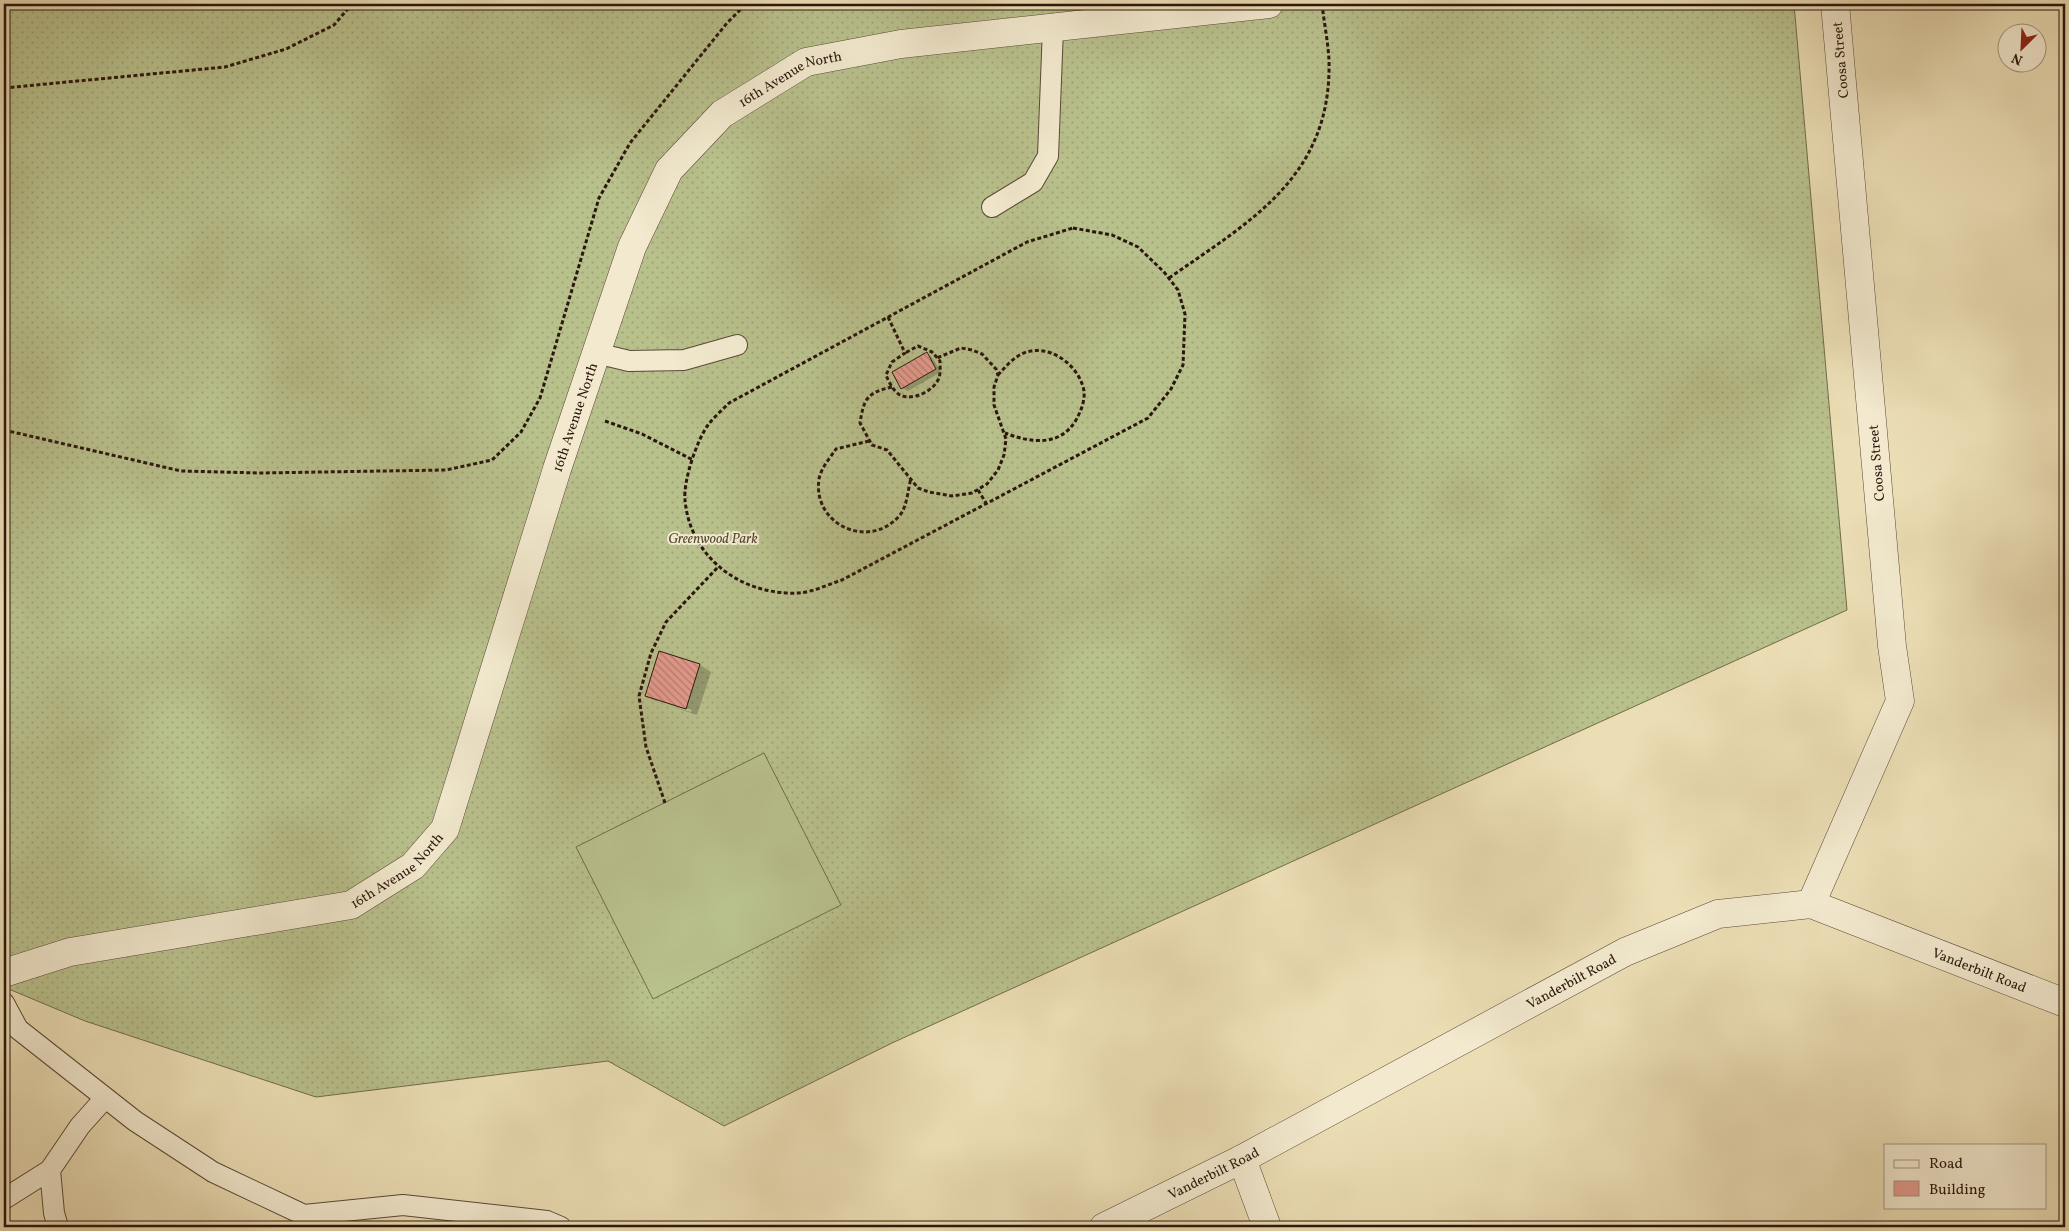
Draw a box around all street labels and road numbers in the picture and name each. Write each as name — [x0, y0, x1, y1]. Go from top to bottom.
street label: Coosa Street — [1829, 21, 1854, 99]
street label: 16th Avenue North — [735, 47, 844, 112]
street label: 16th Avenue North — [549, 361, 603, 475]
street label: Coosa Street — [1865, 424, 1890, 502]
street label: 16th Avenue North — [347, 829, 449, 914]
street label: Vanderbilt Road — [1929, 944, 2029, 998]
street label: Vanderbilt Road — [1524, 950, 1620, 1014]
street label: Vanderbilt Road — [1165, 1143, 1263, 1205]

